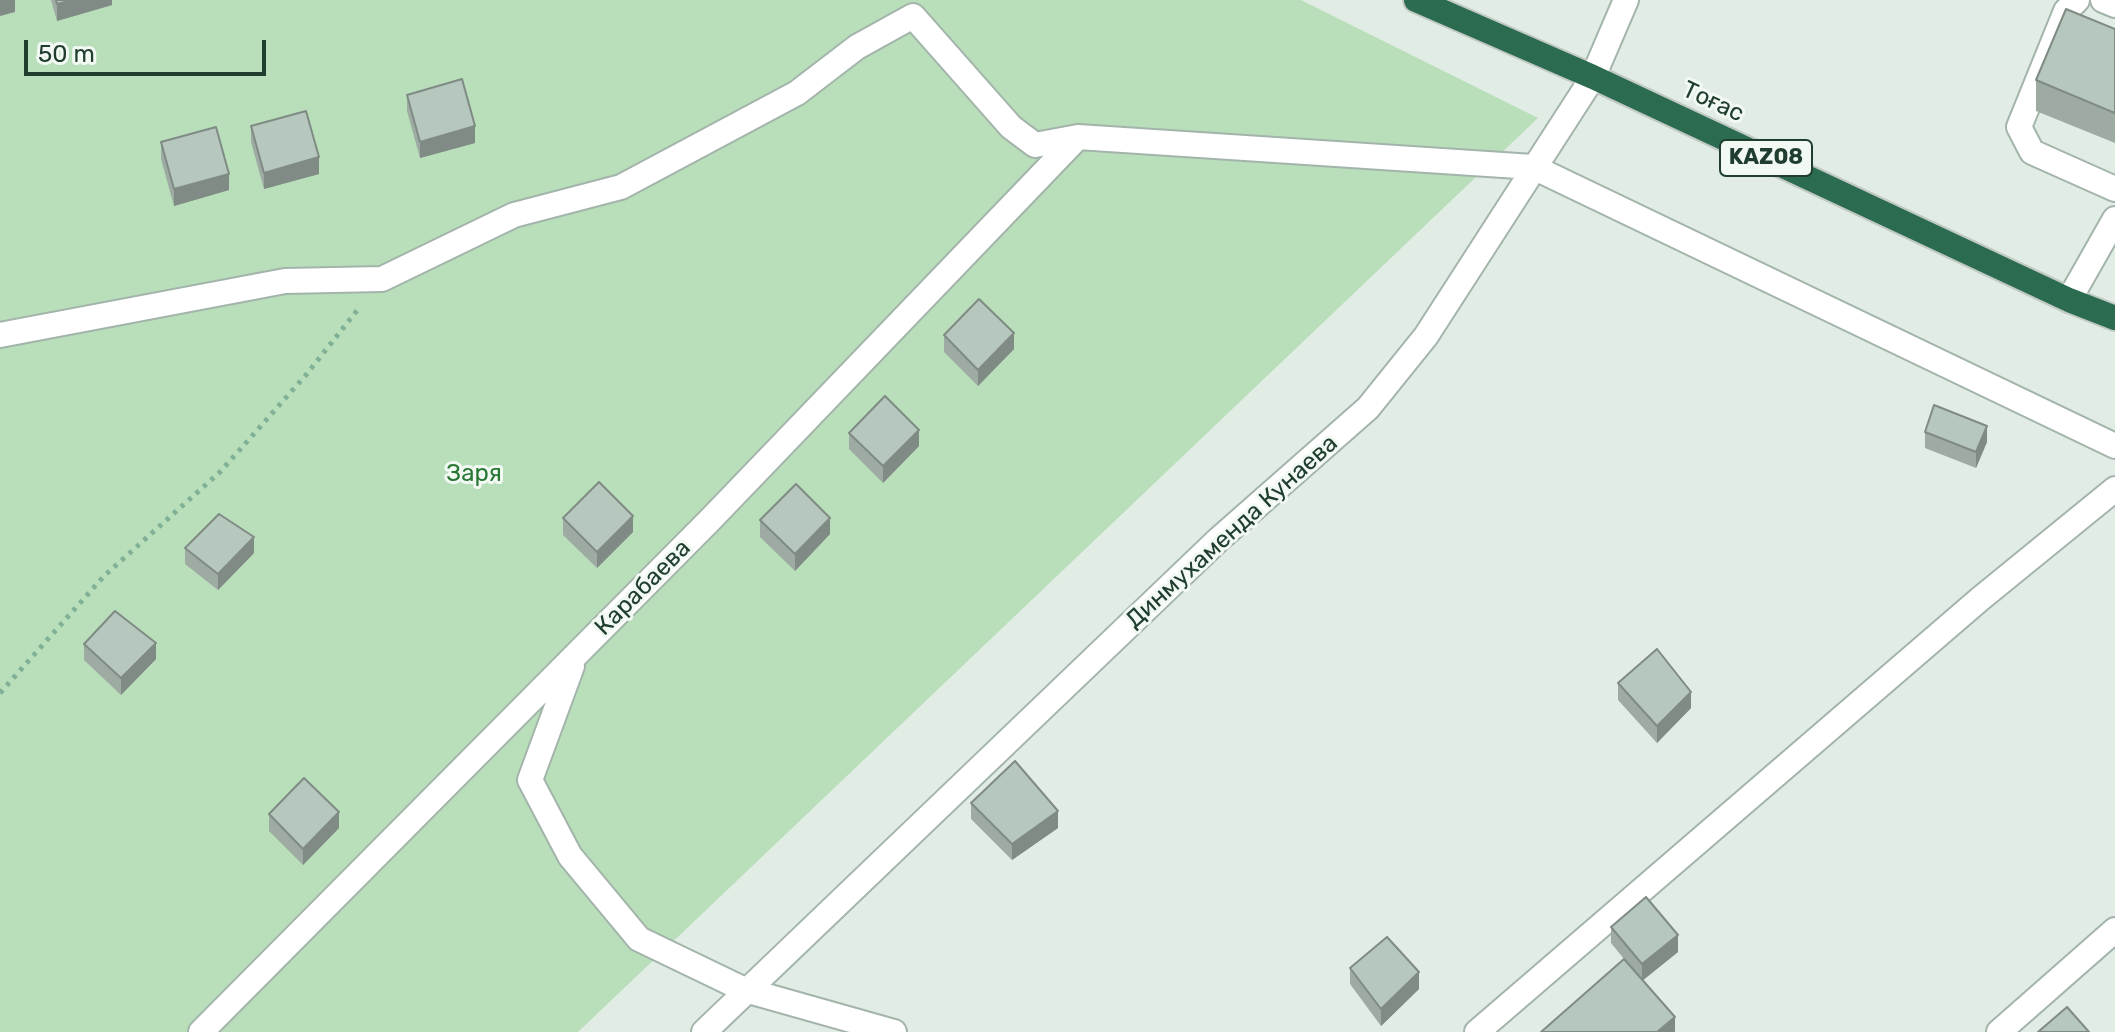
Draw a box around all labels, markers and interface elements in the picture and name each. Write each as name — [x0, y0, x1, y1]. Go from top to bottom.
scale bar — [28, 24, 270, 74]
text: 50 m — [38, 40, 95, 68]
street label: Тоғас — [1678, 75, 1748, 129]
road number: KAZ08 — [1720, 140, 1812, 176]
street label: Динмухаменда Кунаева — [1120, 429, 1344, 635]
park label: Заря — [446, 460, 502, 488]
street label: Карабаева — [589, 534, 697, 642]

